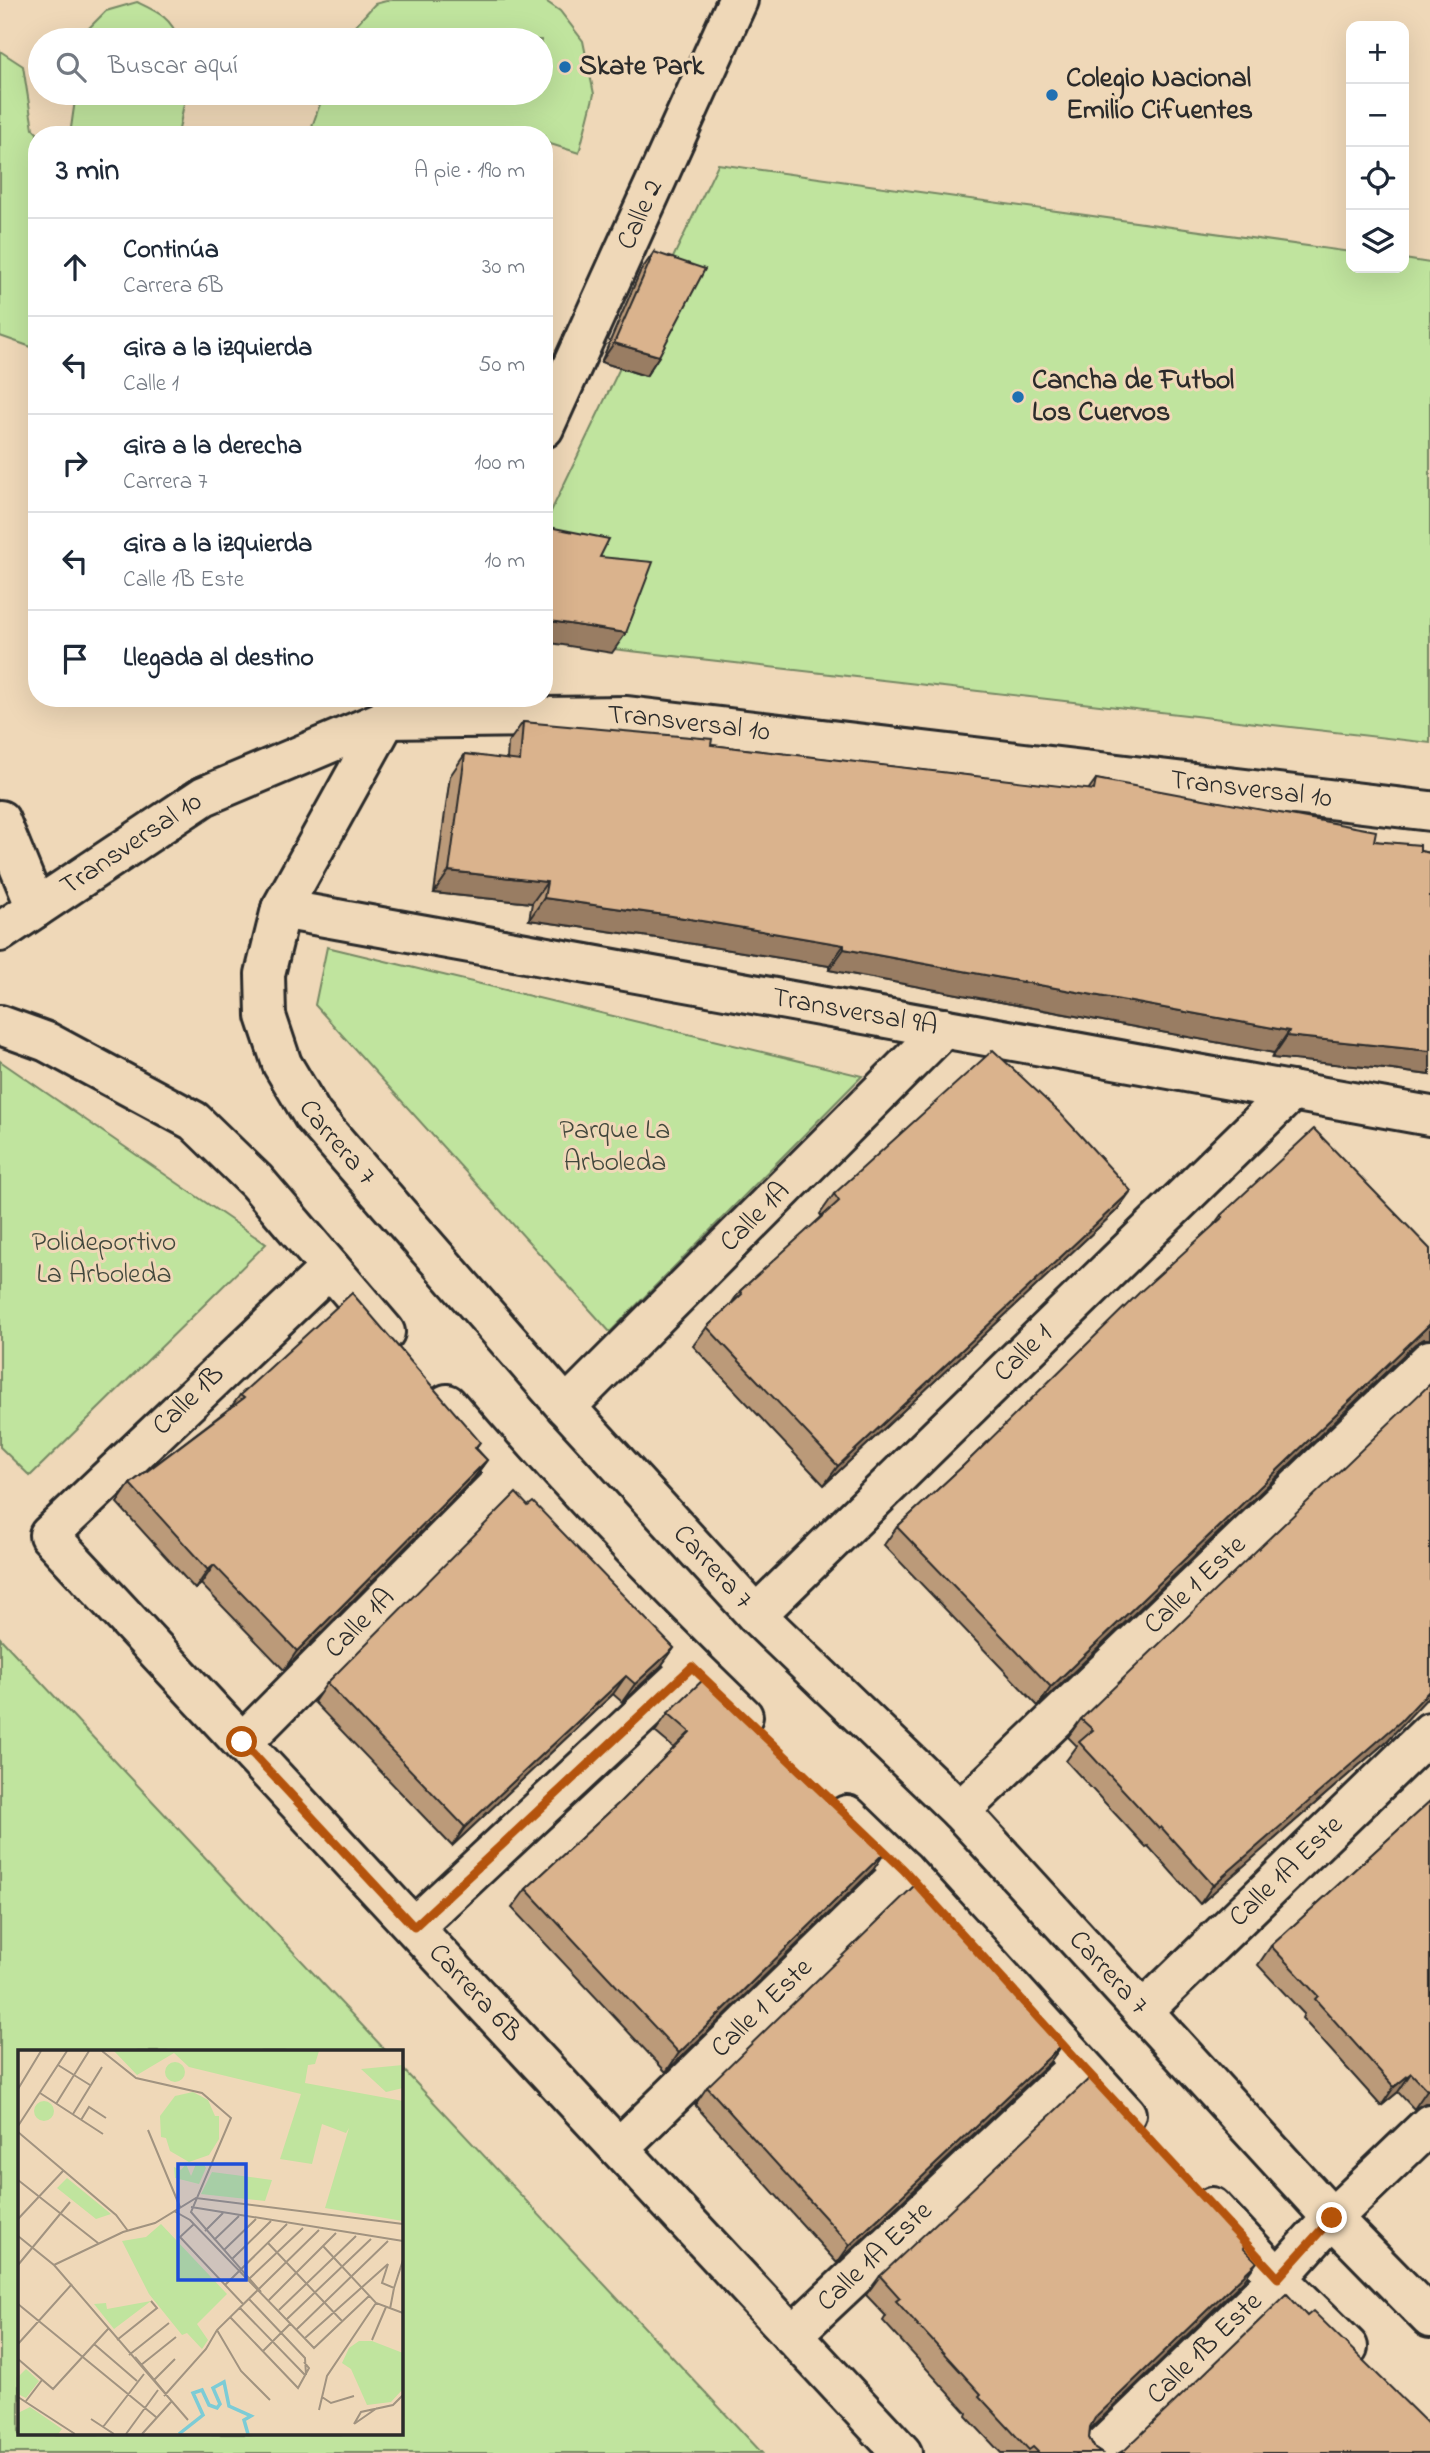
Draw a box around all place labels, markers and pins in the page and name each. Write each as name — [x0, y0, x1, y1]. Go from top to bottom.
place label: Skate Park — [579, 47, 705, 88]
marker: Skate Park — [557, 59, 573, 75]
place label: Colegio Nacional Emilio Cifuentes — [1066, 59, 1253, 132]
marker: Colegio Nacional Emilio Cifuentes — [1044, 87, 1060, 103]
place label: Cancha de Futbol Los Cuervos — [1032, 361, 1234, 434]
marker: Cancha de Futbol Los Cuervos — [1010, 389, 1026, 405]

